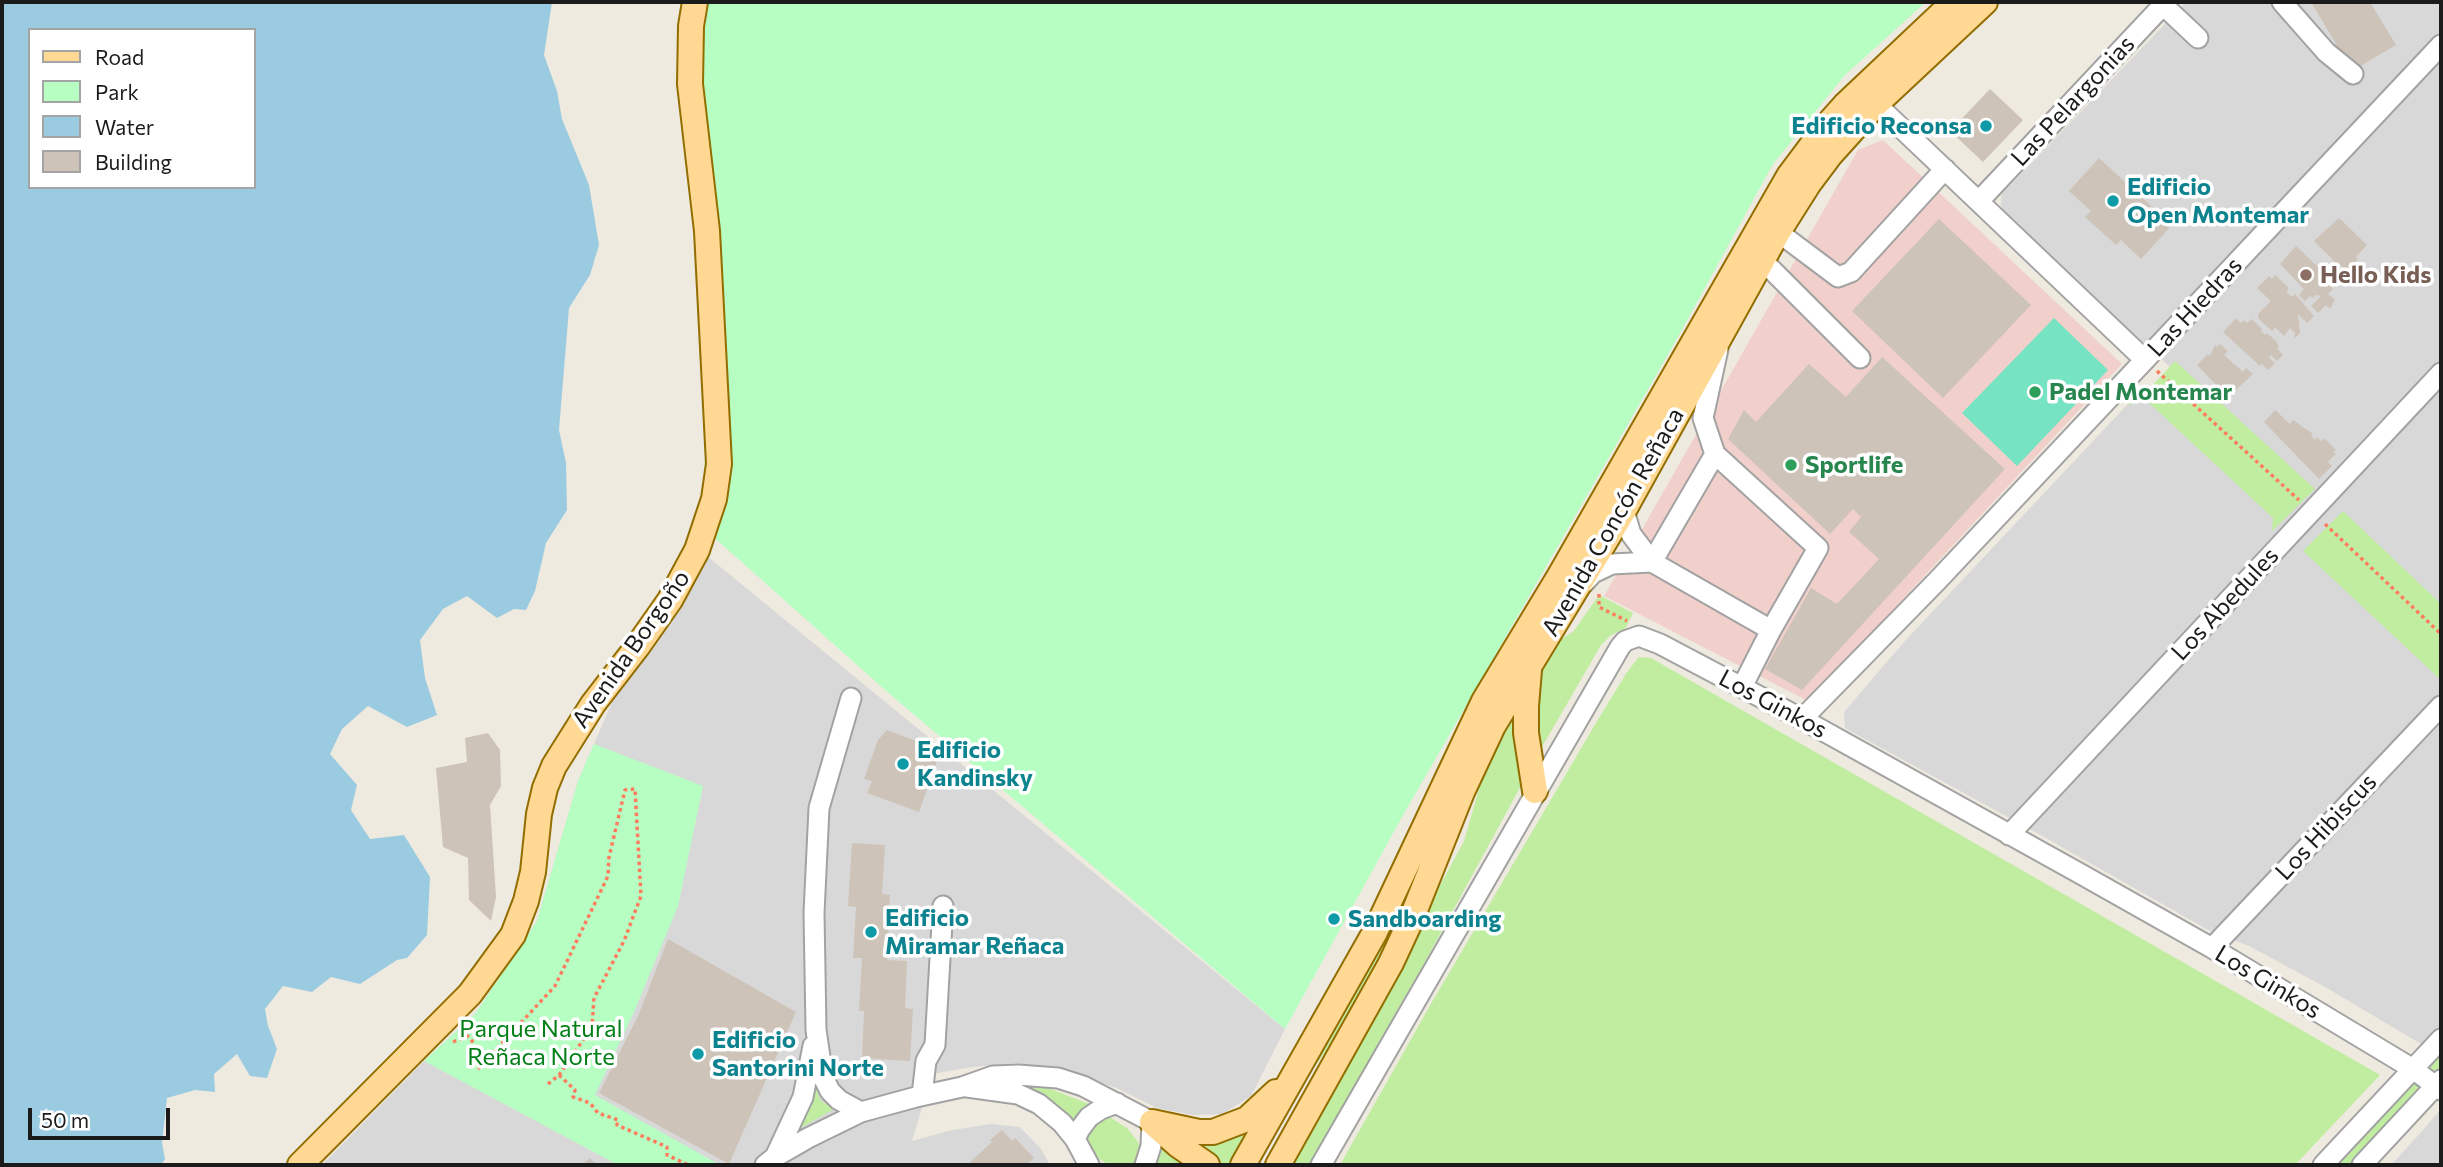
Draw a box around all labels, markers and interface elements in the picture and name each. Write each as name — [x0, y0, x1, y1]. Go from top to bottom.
legend — [28, 28, 256, 189]
street label: Las Pelargonias — [2005, 30, 2141, 172]
text: Road — [95, 44, 144, 69]
text: Park — [95, 79, 139, 104]
place label: Edificio Reconsa — [1791, 112, 1972, 140]
text: Water — [95, 114, 154, 139]
marker: Edificio Reconsa — [1978, 118, 1994, 134]
text: Building — [95, 149, 172, 174]
place label: Edificio Open Montemar — [2127, 173, 2309, 229]
marker: Edificio Open Montemar — [2105, 193, 2121, 209]
street label: Las Hiedras — [2142, 251, 2248, 363]
place label: Hello Kids — [2320, 261, 2431, 289]
marker: Hello Kids — [2298, 267, 2314, 283]
place label: Padel Montemar — [2049, 378, 2232, 406]
marker: Padel Montemar — [2027, 384, 2043, 400]
street label: Avenida Concón Reñaca — [1536, 403, 1690, 641]
place label: Sportlife — [1805, 451, 1903, 479]
marker: Sportlife — [1783, 457, 1799, 473]
street label: Los Abedules — [2165, 542, 2285, 666]
street label: Avenida Borgoño — [566, 565, 696, 733]
street label: Los Ginkos — [1714, 664, 1832, 744]
place label: Edificio Kandinsky — [917, 736, 1033, 792]
marker: Edificio Kandinsky — [895, 756, 911, 772]
street label: Los Hibiscus — [2269, 768, 2383, 886]
place label: Edificio Miramar Reñaca — [885, 904, 1064, 960]
place label: Sandboarding — [1348, 905, 1502, 933]
marker: Sandboarding — [1326, 911, 1342, 927]
marker: Edificio Miramar Reñaca — [863, 924, 879, 940]
street label: Los Ginkos — [2210, 939, 2326, 1025]
park label: Parque Natural Reñaca Norte — [459, 1015, 623, 1071]
place label: Edificio Santorini Norte — [712, 1026, 884, 1082]
marker: Edificio Santorini Norte — [690, 1046, 706, 1062]
scale bar — [32, 1094, 173, 1138]
text: 50 m — [41, 1107, 89, 1132]

